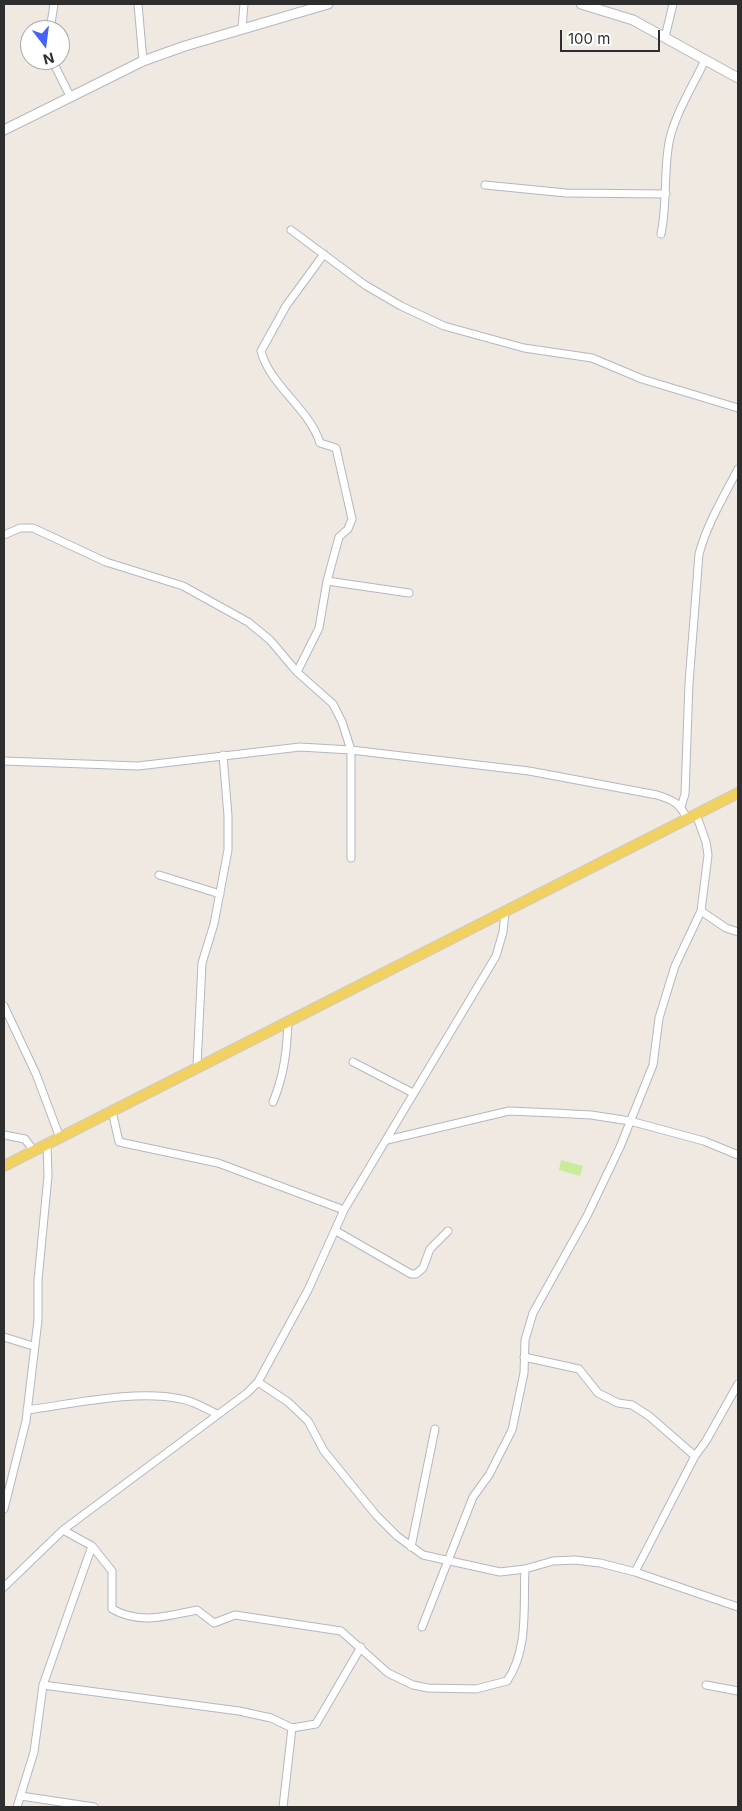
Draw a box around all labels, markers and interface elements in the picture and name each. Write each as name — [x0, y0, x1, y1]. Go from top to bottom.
north arrow — [20, 20, 70, 70]
scale bar — [562, 20, 662, 52]
text: 100 m — [568, 29, 610, 48]
text: N — [41, 49, 56, 69]

